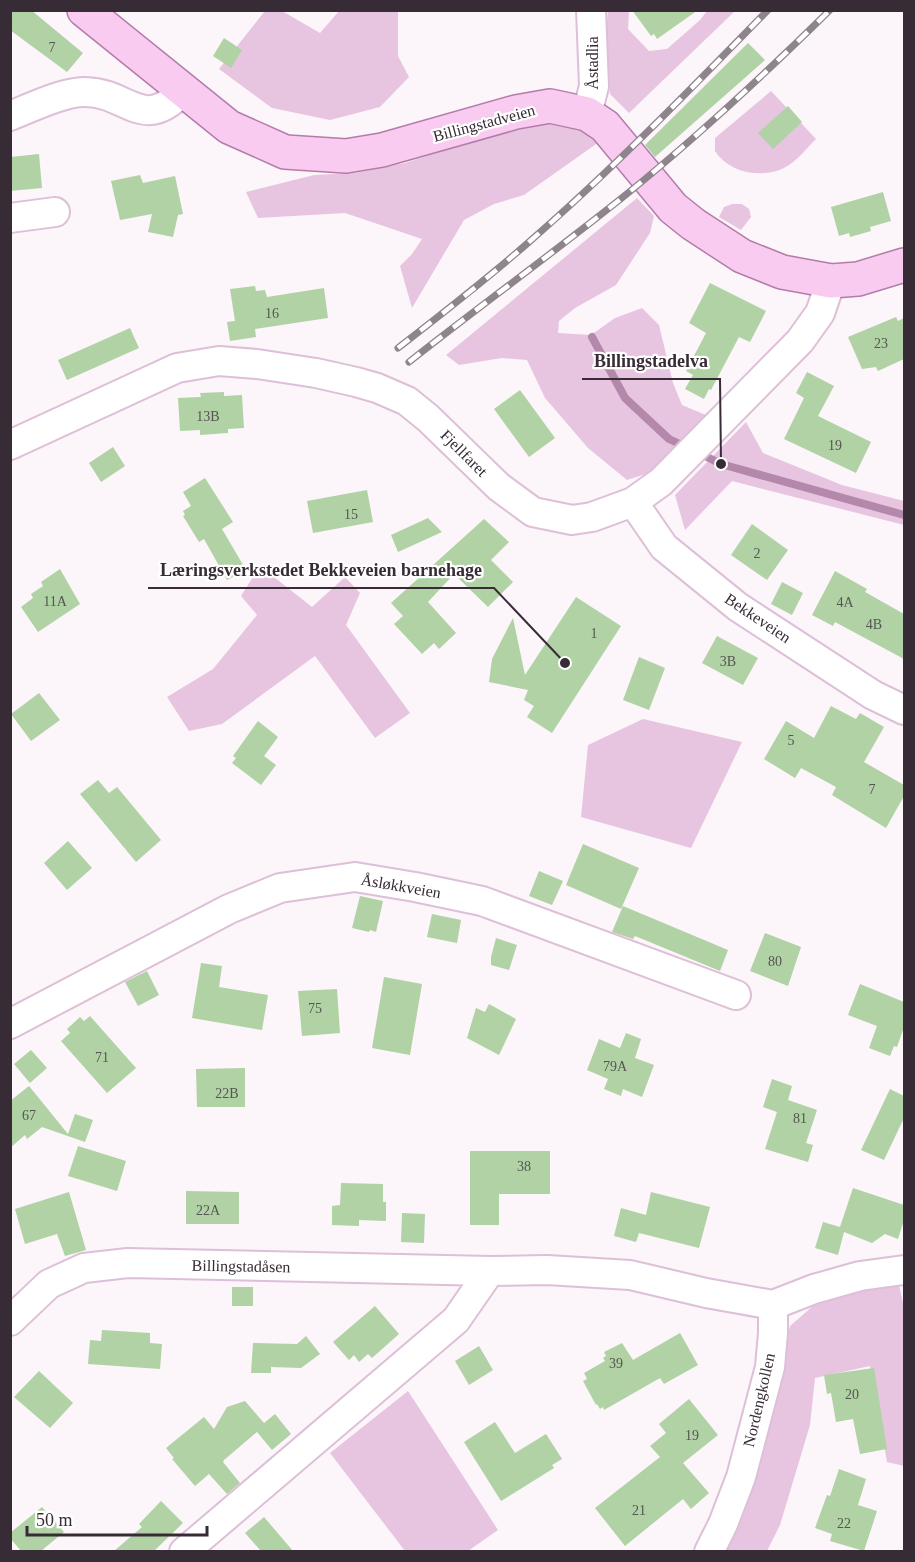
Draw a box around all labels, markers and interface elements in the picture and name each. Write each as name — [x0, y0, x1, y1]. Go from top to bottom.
street label: Åstadlia — [584, 36, 601, 90]
house number: 7 — [49, 40, 56, 55]
street label: Billingstadveien — [431, 101, 537, 146]
house number: 16 — [265, 306, 279, 321]
house number: 23 — [874, 336, 888, 351]
callout: Billingstadelva — [582, 343, 720, 379]
text: Billingstadelva — [594, 351, 708, 371]
house number: 13B — [196, 409, 220, 424]
street label: Fjellfaret — [437, 426, 491, 481]
house number: 19 — [828, 438, 842, 453]
house number: 15 — [344, 507, 358, 522]
house number: 2 — [754, 546, 761, 561]
callout: Læringsverkstedet Bekkeveien barnehage — [148, 552, 494, 588]
text: Læringsverkstedet Bekkeveien barnehage — [160, 560, 482, 580]
street label: Bekkeveien — [722, 590, 794, 646]
house number: 11A — [43, 594, 68, 609]
house number: 4A — [836, 595, 854, 610]
house number: 4B — [866, 617, 882, 632]
house number: 1 — [591, 626, 598, 641]
house number: 3B — [720, 654, 736, 669]
house number: 5 — [788, 733, 795, 748]
house number: 7 — [869, 782, 876, 797]
street label: Åsløkkveien — [360, 871, 442, 901]
house number: 80 — [768, 954, 782, 969]
house number: 75 — [308, 1001, 322, 1016]
house number: 71 — [95, 1050, 109, 1065]
house number: 79A — [603, 1059, 628, 1074]
house number: 22B — [215, 1086, 239, 1101]
house number: 67 — [22, 1108, 36, 1123]
house number: 81 — [793, 1111, 807, 1126]
house number: 38 — [517, 1159, 531, 1174]
house number: 22A — [196, 1203, 221, 1218]
street label: Billingstadåsen — [192, 1257, 290, 1276]
street label: Nordengkollen — [740, 1351, 779, 1449]
house number: 39 — [609, 1356, 623, 1371]
house number: 20 — [845, 1387, 859, 1402]
house number: 19 — [685, 1428, 699, 1443]
scale bar — [27, 1499, 207, 1537]
house number: 21 — [632, 1503, 646, 1518]
text: 50 m — [36, 1510, 73, 1530]
house number: 22 — [837, 1516, 851, 1531]

